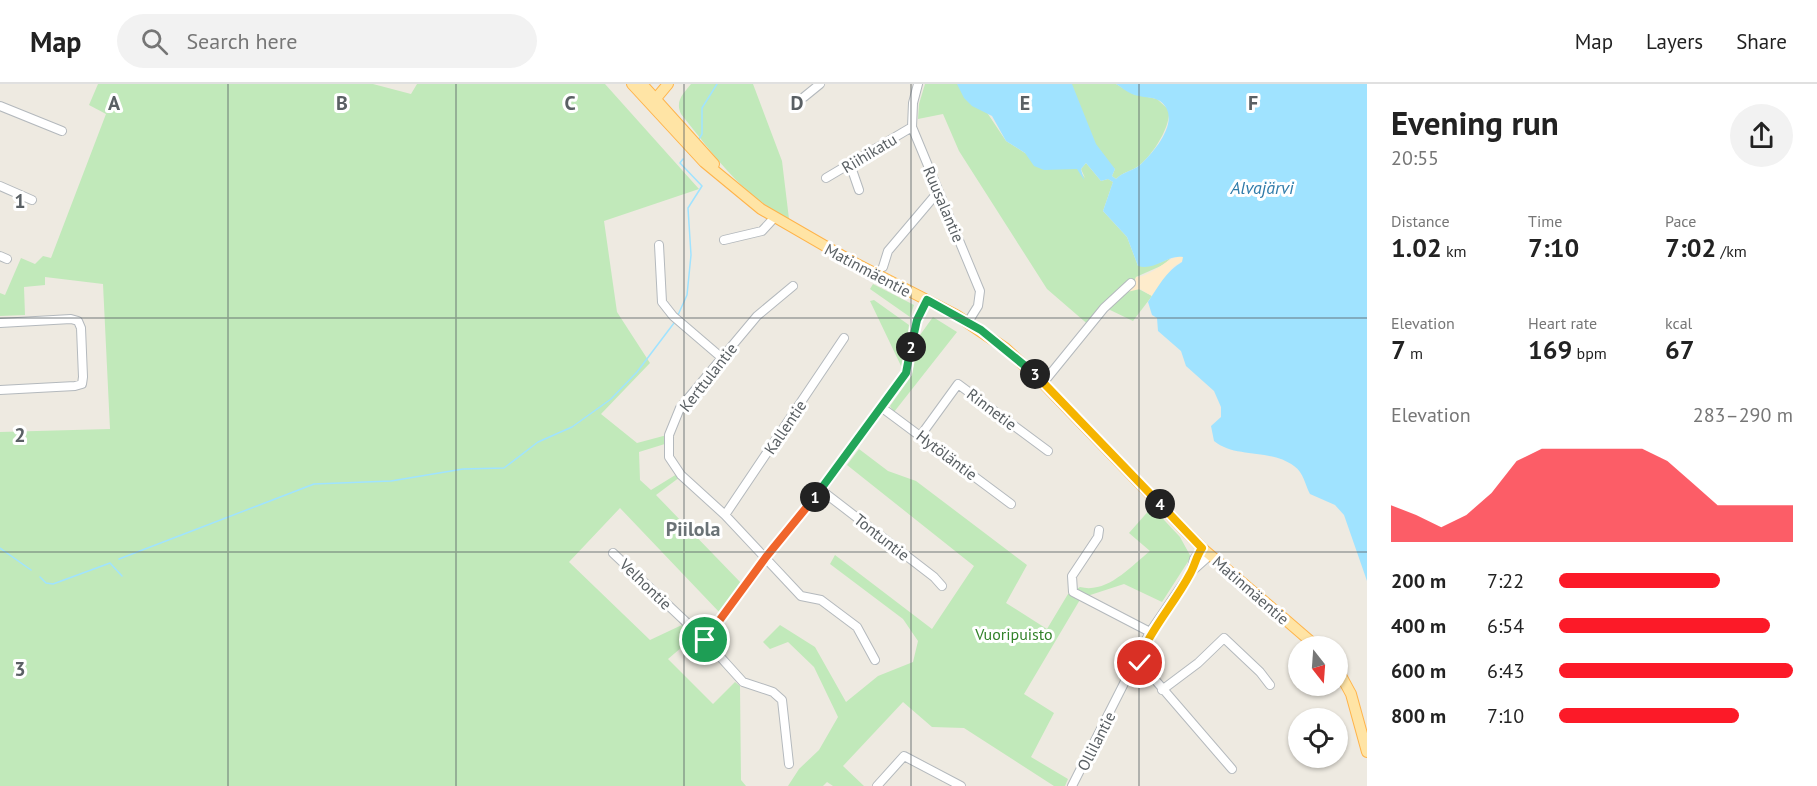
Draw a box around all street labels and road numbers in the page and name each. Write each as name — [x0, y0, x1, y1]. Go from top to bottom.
street label: Riihikatu — [838, 129, 900, 177]
street label: Ruusalantie — [919, 163, 969, 245]
street label: Matinmäentie — [821, 239, 915, 301]
street label: Kerttulantie — [675, 339, 741, 415]
street label: Rinnetie — [963, 384, 1021, 434]
street label: Kallentie — [760, 396, 810, 458]
street label: Hytöläntie — [913, 426, 981, 484]
street label: Tontuntie — [850, 509, 914, 565]
street label: Matinmäentie — [1209, 551, 1293, 629]
street label: Velhontie — [615, 554, 676, 614]
street label: Ollilantie — [1073, 708, 1119, 774]

